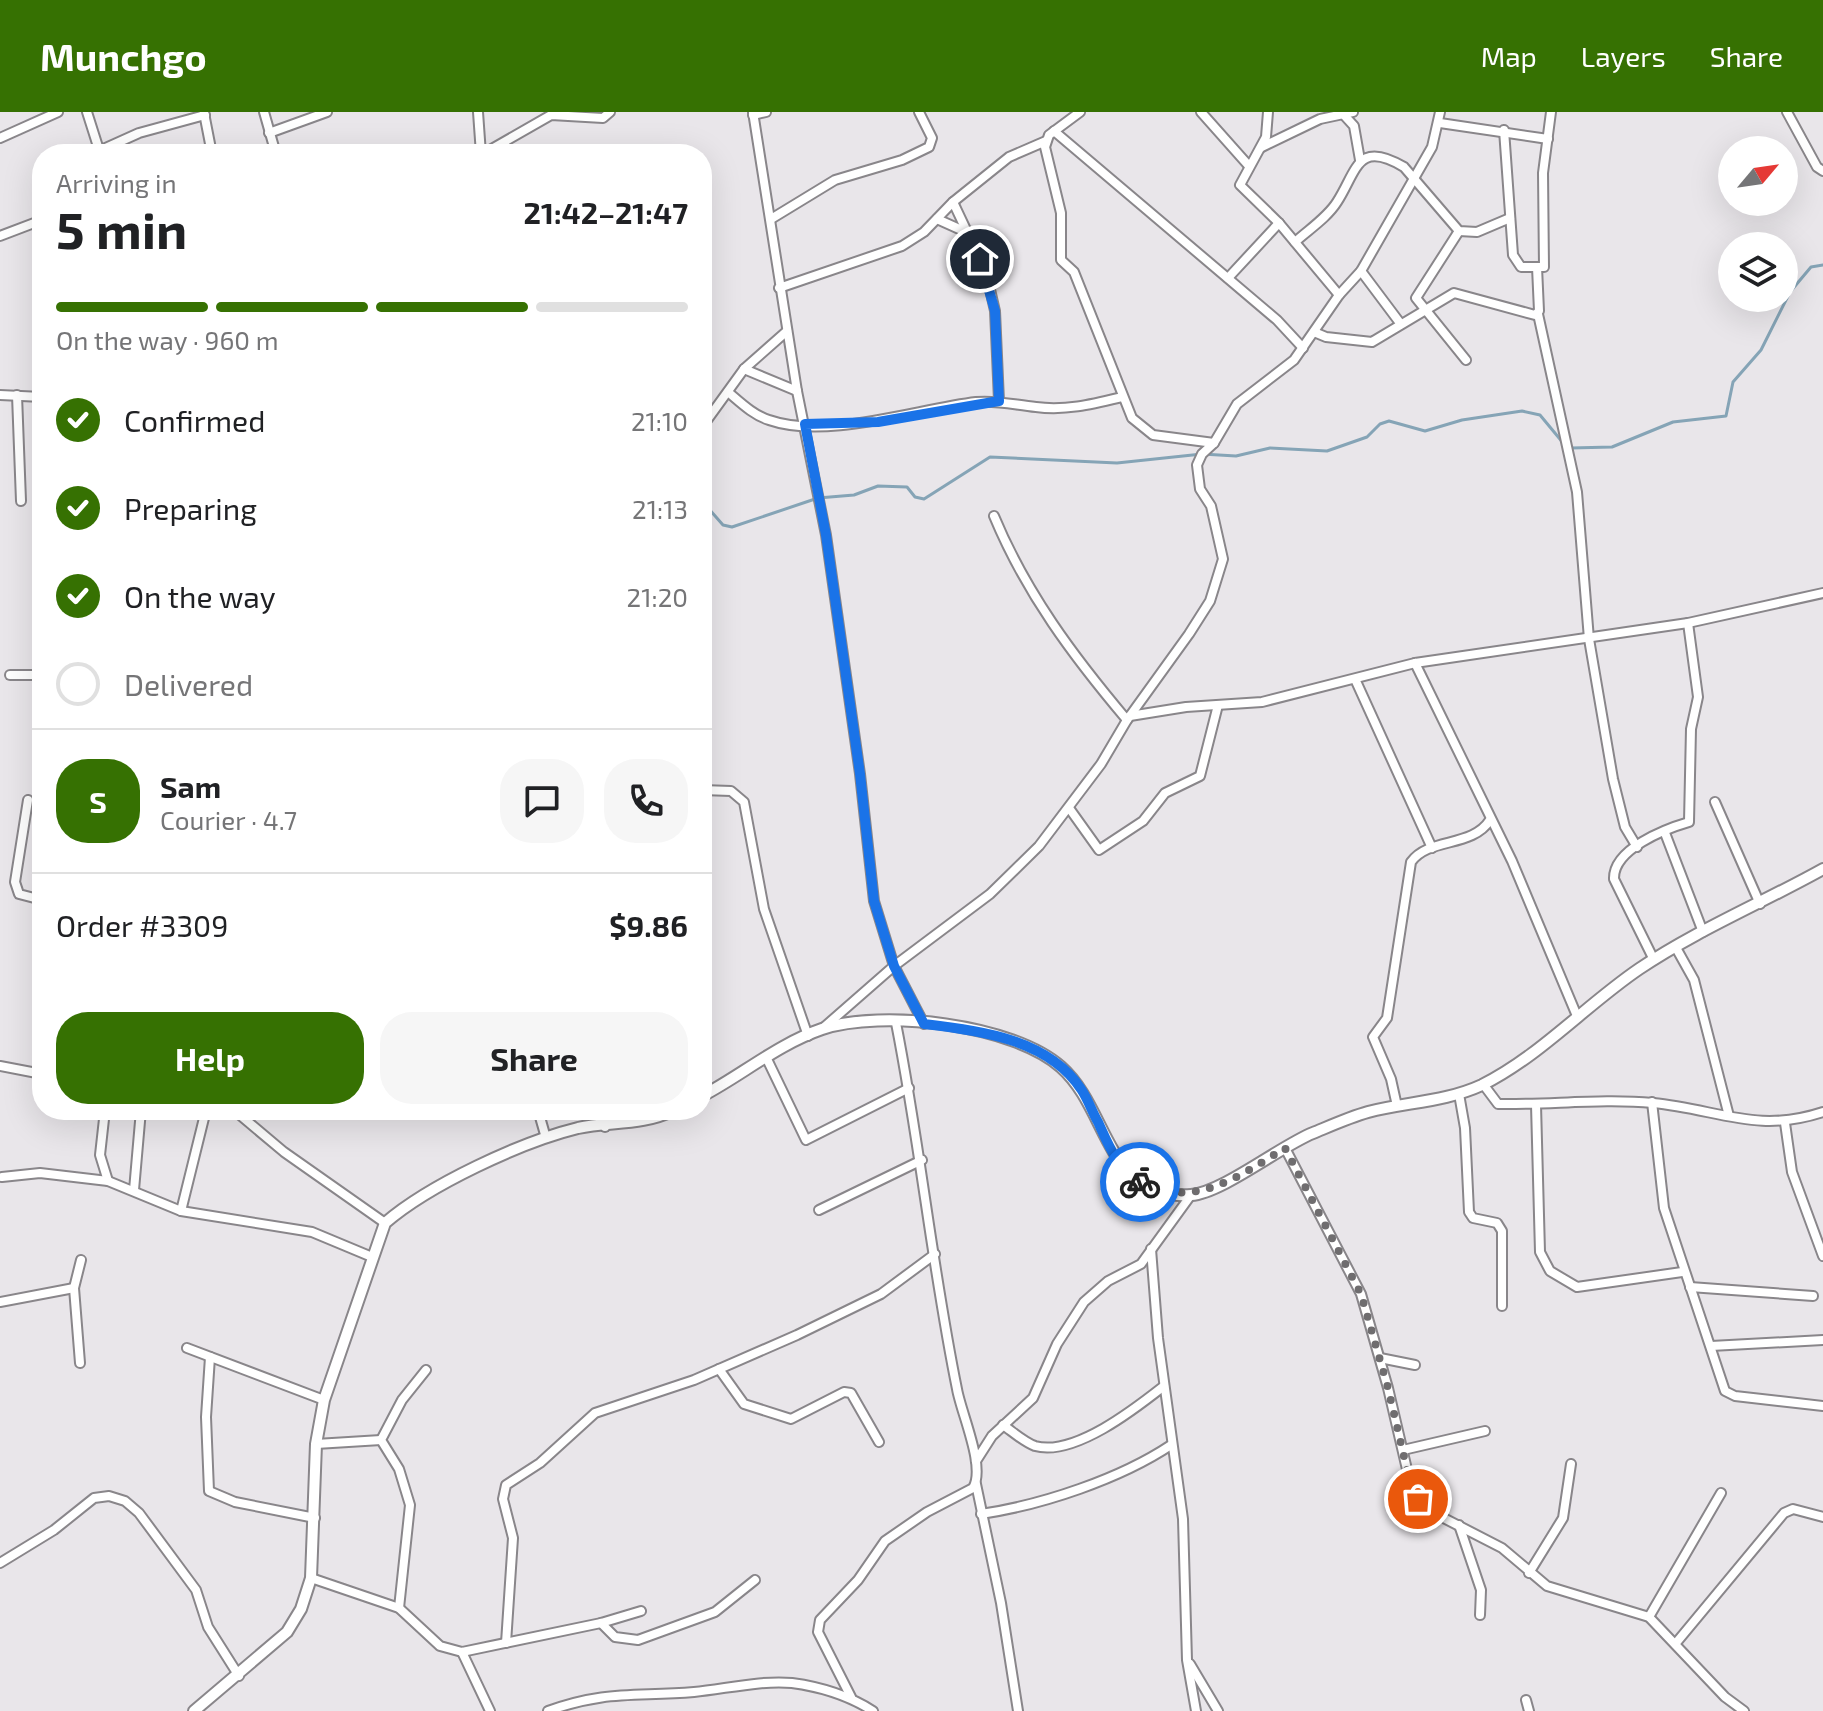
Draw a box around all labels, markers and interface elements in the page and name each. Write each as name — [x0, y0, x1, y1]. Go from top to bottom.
text: Munchgo — [40, 33, 207, 79]
text: Map — [1481, 39, 1537, 73]
text: Layers — [1581, 39, 1666, 73]
text: Share — [1710, 39, 1783, 73]
north arrow — [1718, 136, 1798, 216]
map controls — [1718, 136, 1798, 312]
text: Arriving in — [56, 167, 177, 198]
text: 21:42–21:47 — [524, 194, 688, 230]
text: 5 min — [56, 197, 187, 259]
pin — [946, 225, 1014, 293]
button: layers — [1718, 232, 1798, 312]
icon: home — [958, 237, 1002, 281]
text: On the way · 960 m — [56, 324, 279, 355]
icon: check — [56, 398, 100, 442]
text: Confirmed — [124, 402, 265, 438]
text: 21:10 — [631, 405, 688, 436]
icon: check — [56, 486, 100, 530]
text: Preparing — [124, 490, 257, 526]
text: 21:13 — [632, 493, 688, 524]
icon: check — [56, 574, 100, 618]
text: On the way — [124, 578, 276, 614]
text: 21:20 — [627, 581, 688, 612]
text: Delivered — [124, 666, 253, 702]
button: chat — [500, 759, 584, 843]
button: phone — [604, 759, 688, 843]
text: Sam — [160, 768, 221, 804]
text: S — [89, 783, 107, 819]
text: Courier · 4.7 — [160, 804, 297, 835]
text: Order #3309 — [56, 907, 228, 943]
text: $9.86 — [609, 907, 688, 943]
button: Help — [56, 1012, 364, 1104]
button: Share — [380, 1012, 688, 1104]
courier — [1100, 1142, 1180, 1222]
icon: bike — [1118, 1160, 1162, 1204]
pin — [1384, 1465, 1452, 1533]
icon: bag — [1396, 1477, 1440, 1521]

